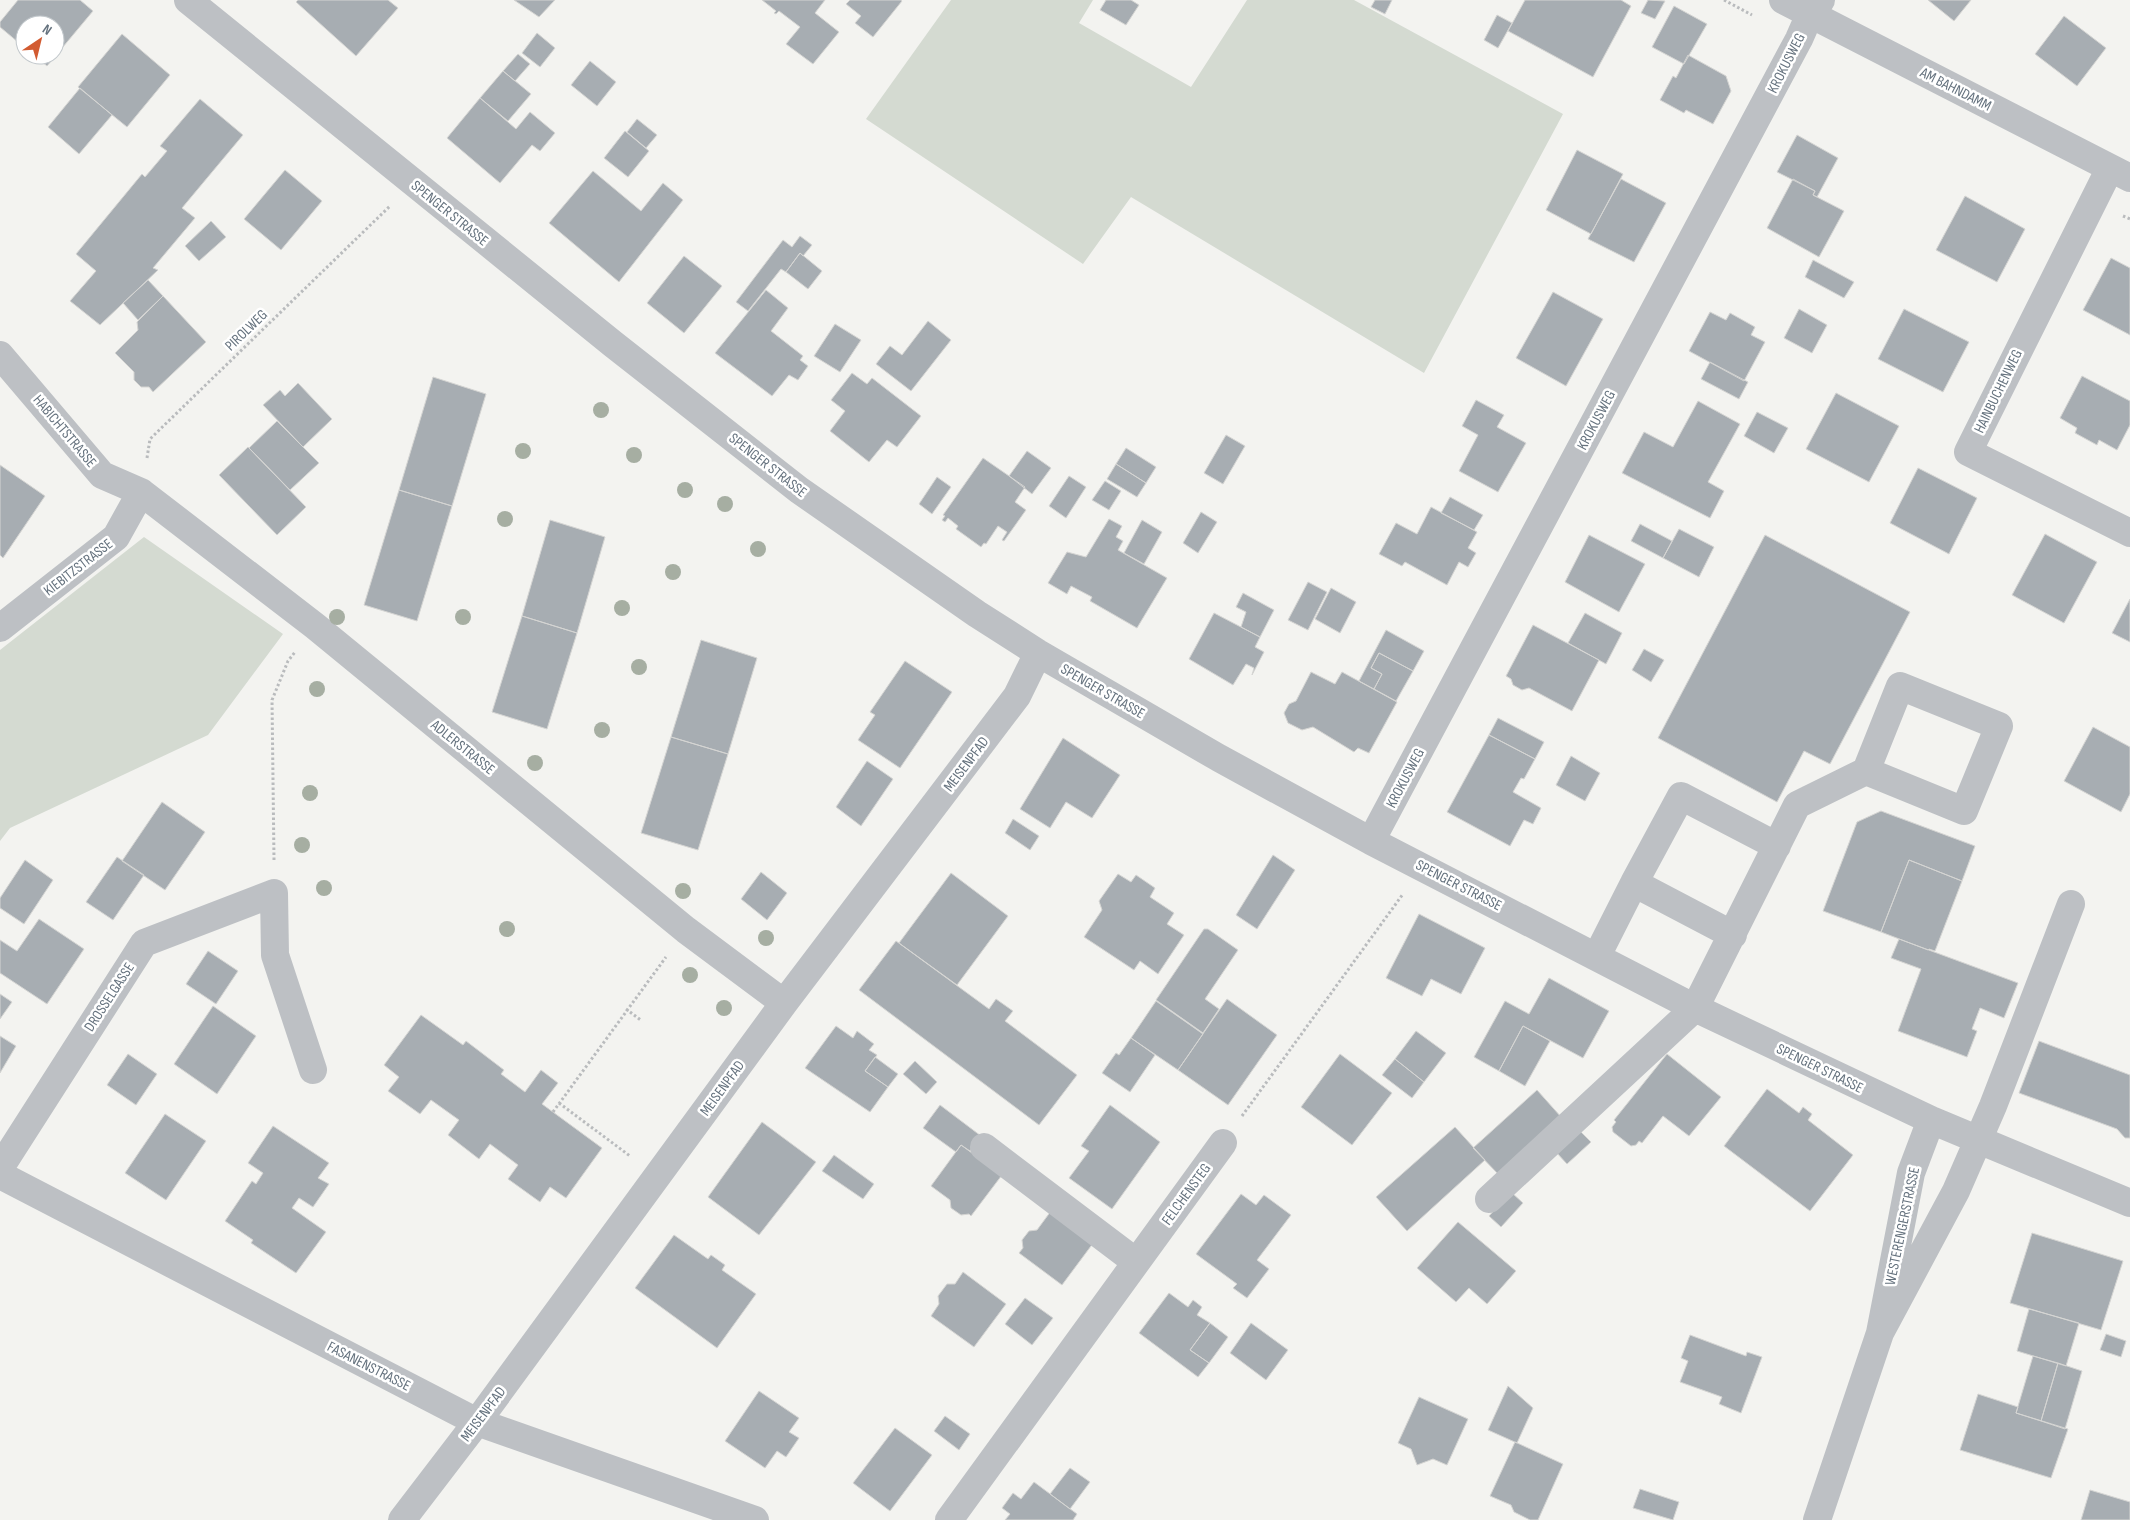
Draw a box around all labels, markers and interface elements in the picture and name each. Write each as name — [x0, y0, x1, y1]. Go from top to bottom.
north arrow — [15, 15, 65, 65]
text: N — [39, 21, 55, 39]
street label: KROKUSWEG — [1763, 30, 1810, 96]
street label: AM BAHNDAMM — [1916, 63, 1995, 116]
street label: SPENGER STRASSE — [407, 176, 492, 250]
street label: PIROLWEG — [221, 306, 272, 355]
street label: HAINBUCHENWEG — [1970, 346, 2027, 436]
street label: KROKUSWEG — [1573, 387, 1620, 453]
street label: HABICHTSTRASSE — [29, 391, 101, 472]
street label: SPENGER STRASSE — [725, 429, 811, 502]
street label: KIEBITZSTRASSE — [40, 535, 117, 600]
street label: SPENGER STRASSE — [1057, 660, 1148, 723]
street label: ADLERSTRASSE — [426, 715, 499, 779]
street label: MEISENPFAD — [940, 733, 993, 796]
street label: KROKUSWEG — [1382, 745, 1429, 811]
street label: SPENGER STRASSE — [1413, 856, 1505, 915]
street label: DROSSELGASSE — [80, 959, 139, 1035]
street label: SPENGER STRASSE — [1773, 1039, 1866, 1098]
street label: MEISENPFAD — [696, 1057, 749, 1120]
street label: FELCHENSTEG — [1158, 1160, 1215, 1229]
street label: WESTERENGERSTRASSE — [1881, 1165, 1924, 1287]
street label: FASANENSTRASSE — [324, 1337, 414, 1396]
street label: MEISENPFAD — [457, 1383, 510, 1446]

